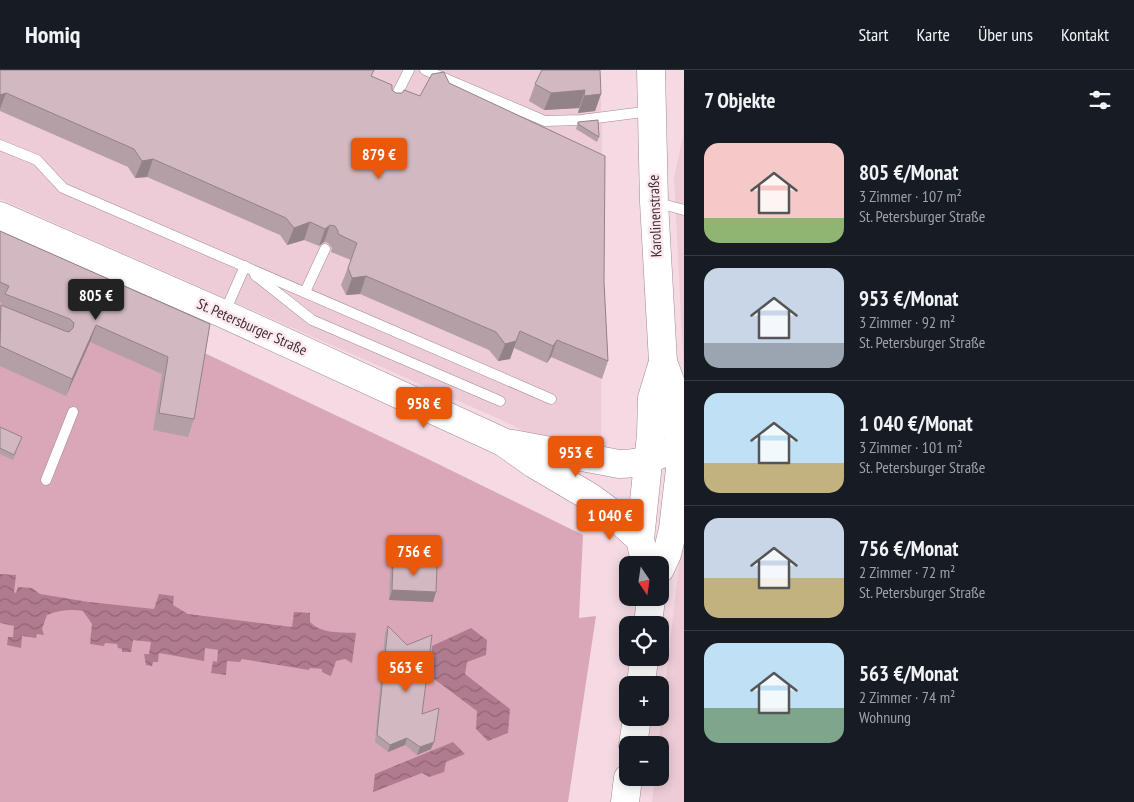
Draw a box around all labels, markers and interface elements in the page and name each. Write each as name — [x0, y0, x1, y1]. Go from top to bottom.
text: Homiq — [25, 19, 80, 50]
text: Start — [858, 23, 889, 46]
text: Karte — [917, 23, 950, 46]
text: Über uns — [978, 23, 1033, 46]
text: Kontakt — [1061, 23, 1109, 46]
icon: filters — [1086, 86, 1114, 114]
text: 7 Objekte — [704, 87, 776, 114]
pin: 879 € — [344, 138, 414, 180]
text: 879 € — [362, 144, 396, 164]
text: 805 €/Monat — [859, 159, 958, 186]
icon: home — [744, 163, 804, 223]
street label: Karolinenstraße — [644, 174, 665, 258]
text: 3 Zimmer · 107 m² — [859, 186, 962, 206]
text: St. Petersburger Straße — [859, 206, 985, 226]
pin: 805 € — [61, 278, 131, 321]
text: 805 € — [79, 285, 113, 305]
text: 953 €/Monat — [859, 285, 958, 312]
icon: home — [744, 288, 804, 348]
street label: St. Petersburger Straße — [194, 294, 310, 359]
text: 3 Zimmer · 92 m² — [859, 312, 955, 332]
text: St. Petersburger Straße — [859, 332, 985, 352]
pin: 958 € — [389, 386, 459, 429]
text: 958 € — [407, 393, 441, 413]
text: 1 040 €/Monat — [859, 410, 973, 437]
icon: home — [744, 413, 804, 473]
pin: 953 € — [541, 436, 611, 478]
text: 3 Zimmer · 101 m² — [859, 437, 963, 457]
text: 953 € — [559, 442, 593, 462]
text: St. Petersburger Straße — [859, 457, 985, 477]
pin: 1 040 € — [564, 498, 656, 541]
text: 1 040 € — [588, 505, 632, 525]
pin: 756 € — [379, 534, 449, 577]
text: 756 €/Monat — [859, 535, 958, 562]
icon: home — [744, 538, 804, 598]
text: 756 € — [397, 541, 431, 561]
north arrow — [619, 556, 669, 606]
map controls — [619, 556, 669, 786]
text: 2 Zimmer · 72 m² — [859, 562, 955, 582]
text: St. Petersburger Straße — [859, 582, 985, 602]
button: locate — [619, 616, 669, 666]
pin: 563 € — [371, 650, 441, 693]
text: 563 € — [389, 657, 423, 677]
text: 563 €/Monat — [859, 660, 958, 687]
icon: home — [744, 663, 804, 723]
button: + — [619, 676, 669, 726]
text: 2 Zimmer · 74 m² — [859, 687, 955, 707]
text: Wohnung — [859, 707, 911, 727]
button: − — [619, 736, 669, 786]

